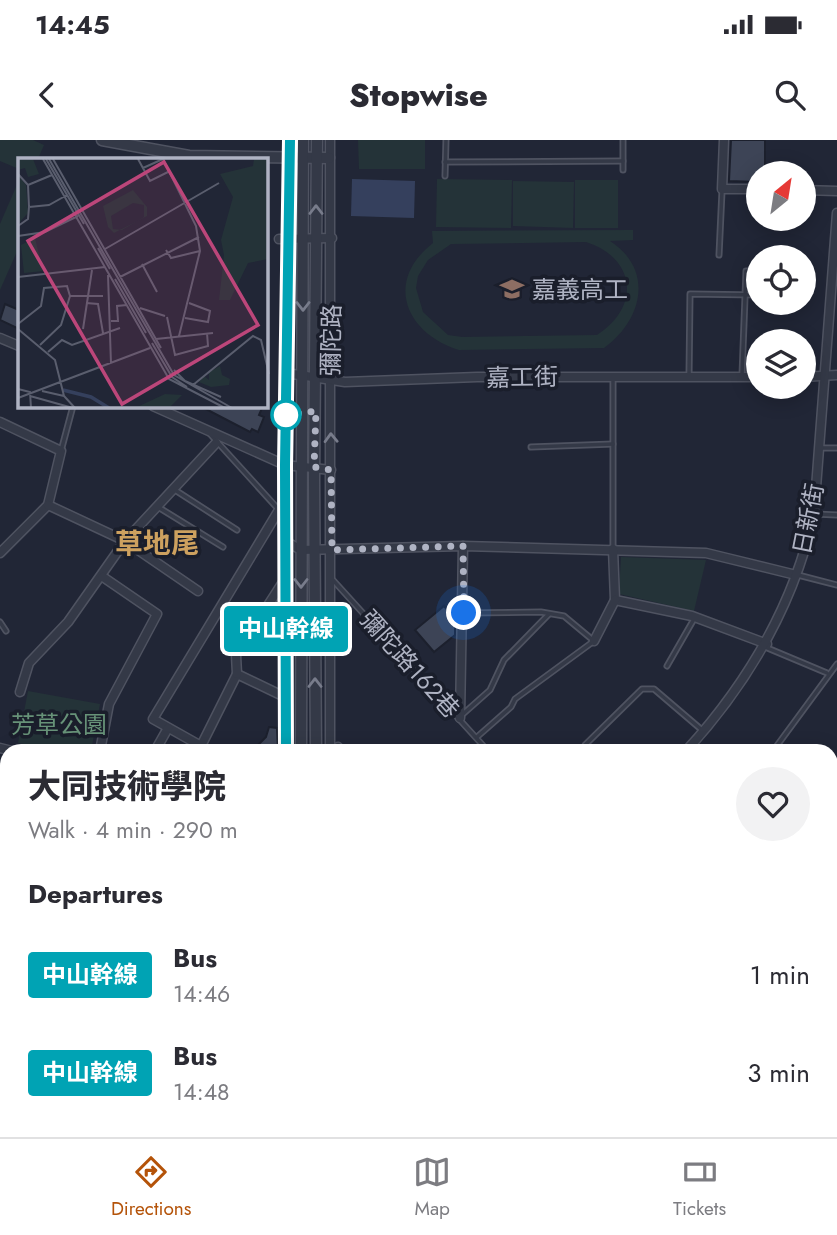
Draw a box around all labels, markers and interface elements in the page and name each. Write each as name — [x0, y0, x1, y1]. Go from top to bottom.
text: 14:45 — [35, 6, 110, 44]
text: Stopwise — [349, 72, 488, 118]
icon: back — [28, 76, 66, 114]
icon: search — [771, 76, 809, 114]
inset map — [18, 158, 268, 408]
north arrow — [746, 161, 816, 231]
map controls — [746, 161, 816, 399]
one-way arrow — [308, 204, 324, 215]
button: locate — [746, 245, 816, 315]
place label: 嘉義高工 — [532, 272, 628, 307]
school or university icon: 嘉義高工 — [498, 275, 526, 303]
one-way arrow — [296, 301, 311, 312]
street label: 彌陀路 — [313, 304, 349, 376]
button: layers — [746, 329, 816, 399]
street label: 嘉工街 — [486, 359, 558, 395]
unlabelled marker — [271, 400, 301, 430]
one-way arrow — [323, 432, 339, 443]
street label: 日新街 — [784, 480, 832, 558]
district label: 草地尾 — [115, 523, 199, 564]
one-way arrow — [293, 578, 309, 588]
your location — [446, 595, 481, 630]
street label: 彌陀路162巷 — [352, 602, 468, 726]
line badge: 中山幹線 — [237, 606, 335, 652]
text: 中山幹線 — [238, 611, 334, 646]
one-way arrow — [308, 677, 323, 688]
park label: 芳草公園 — [11, 707, 107, 742]
text: 大同技術學院 — [28, 763, 226, 810]
button: heart — [736, 767, 810, 841]
text: Walk · 4 min · 290 m — [28, 813, 238, 847]
text: Departures — [28, 875, 163, 913]
text: Bus — [173, 939, 217, 977]
text: 1 min — [750, 956, 810, 994]
text: 中山幹線 — [42, 957, 138, 992]
text: 14:46 — [173, 977, 230, 1011]
text: Bus — [173, 1037, 217, 1075]
text: 3 min — [747, 1054, 810, 1092]
text: 中山幹線 — [42, 1055, 138, 1090]
text: 14:48 — [173, 1075, 230, 1109]
tab: Directions — [111, 1153, 191, 1222]
tab: Map — [413, 1153, 451, 1222]
tab: Tickets — [673, 1153, 726, 1222]

